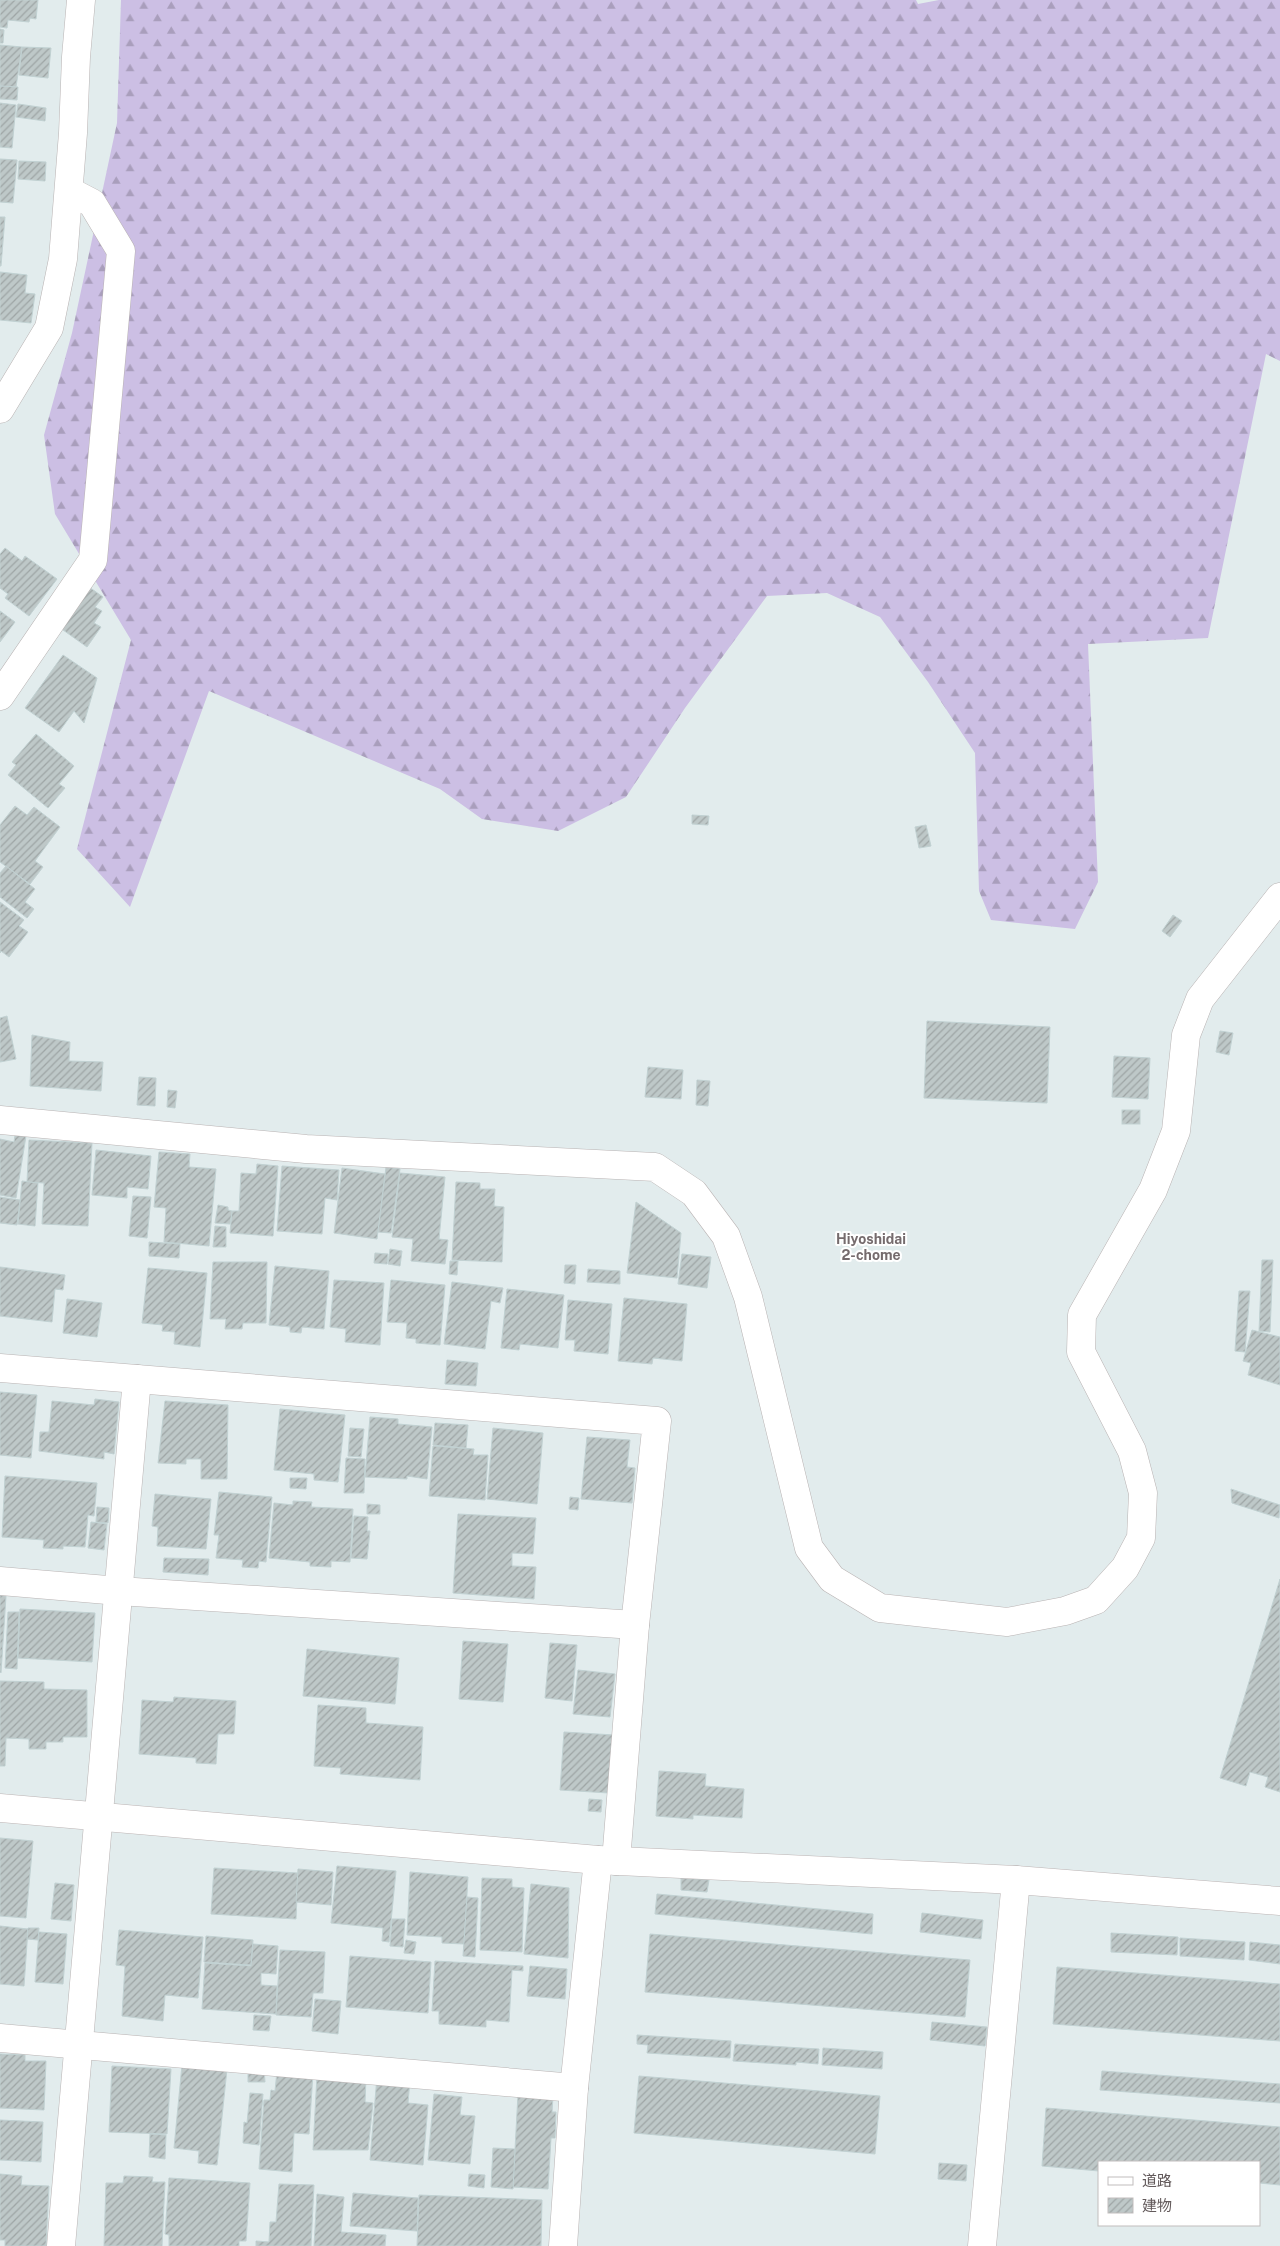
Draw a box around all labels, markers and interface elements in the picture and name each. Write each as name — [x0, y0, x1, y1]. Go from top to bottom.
district label: Hiyoshidai 2-chome — [836, 1231, 906, 1263]
legend — [1098, 2161, 1260, 2226]
text: 道路 — [1142, 2172, 1172, 2189]
text: 建物 — [1142, 2197, 1172, 2214]

